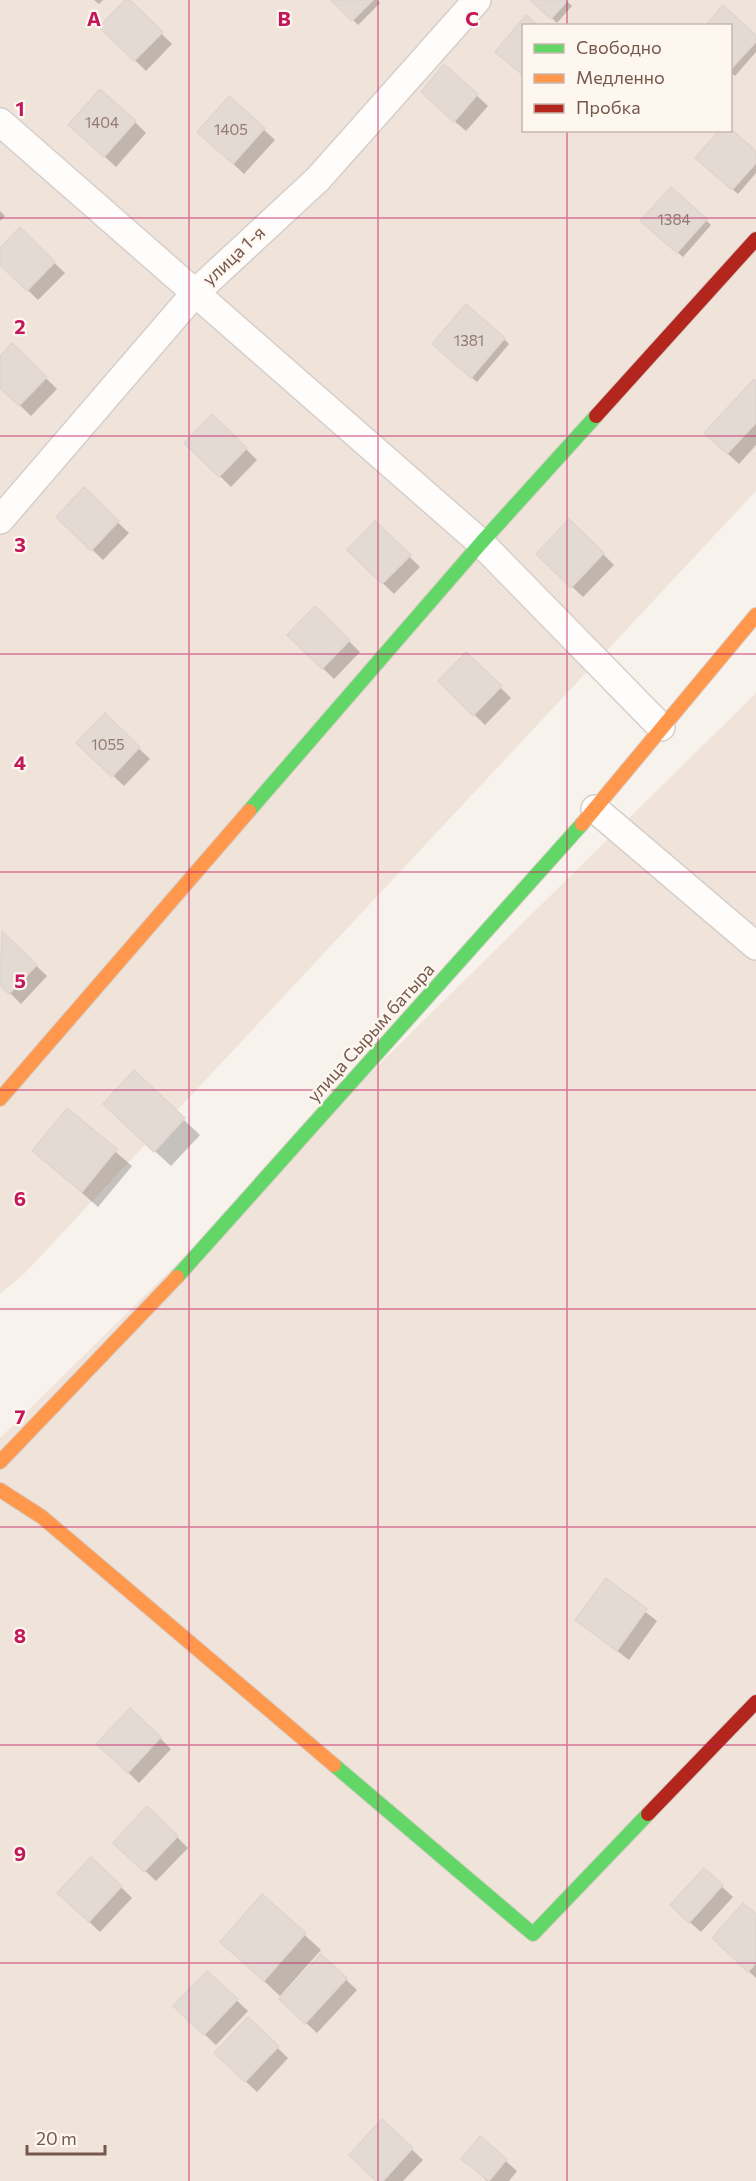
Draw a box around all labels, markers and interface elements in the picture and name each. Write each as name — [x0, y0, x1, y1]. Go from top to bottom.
text: A — [87, 6, 101, 30]
text: B — [277, 6, 291, 30]
text: C — [465, 6, 479, 30]
legend — [522, 24, 732, 132]
text: Свободно — [576, 36, 662, 58]
text: Медленно — [576, 66, 665, 88]
text: 1 — [15, 96, 25, 120]
text: Пробка — [576, 96, 641, 118]
house number: 1404 — [85, 113, 119, 131]
house number: 1405 — [214, 120, 248, 138]
house number: 1384 — [657, 210, 691, 228]
street label: улица 1-я — [197, 221, 269, 290]
text: 2 — [14, 314, 26, 338]
house number: 1381 — [454, 331, 484, 349]
text: 3 — [14, 532, 26, 556]
house number: 1055 — [91, 735, 125, 753]
text: 4 — [14, 750, 26, 774]
street label: улица Сырым батыра — [302, 958, 438, 1106]
text: 5 — [14, 968, 26, 992]
text: 6 — [14, 1186, 26, 1210]
text: 7 — [15, 1404, 26, 1428]
text: 8 — [14, 1623, 26, 1647]
text: 9 — [14, 1841, 26, 1865]
scale bar — [27, 2118, 105, 2156]
text: 20 m — [36, 2127, 77, 2149]

